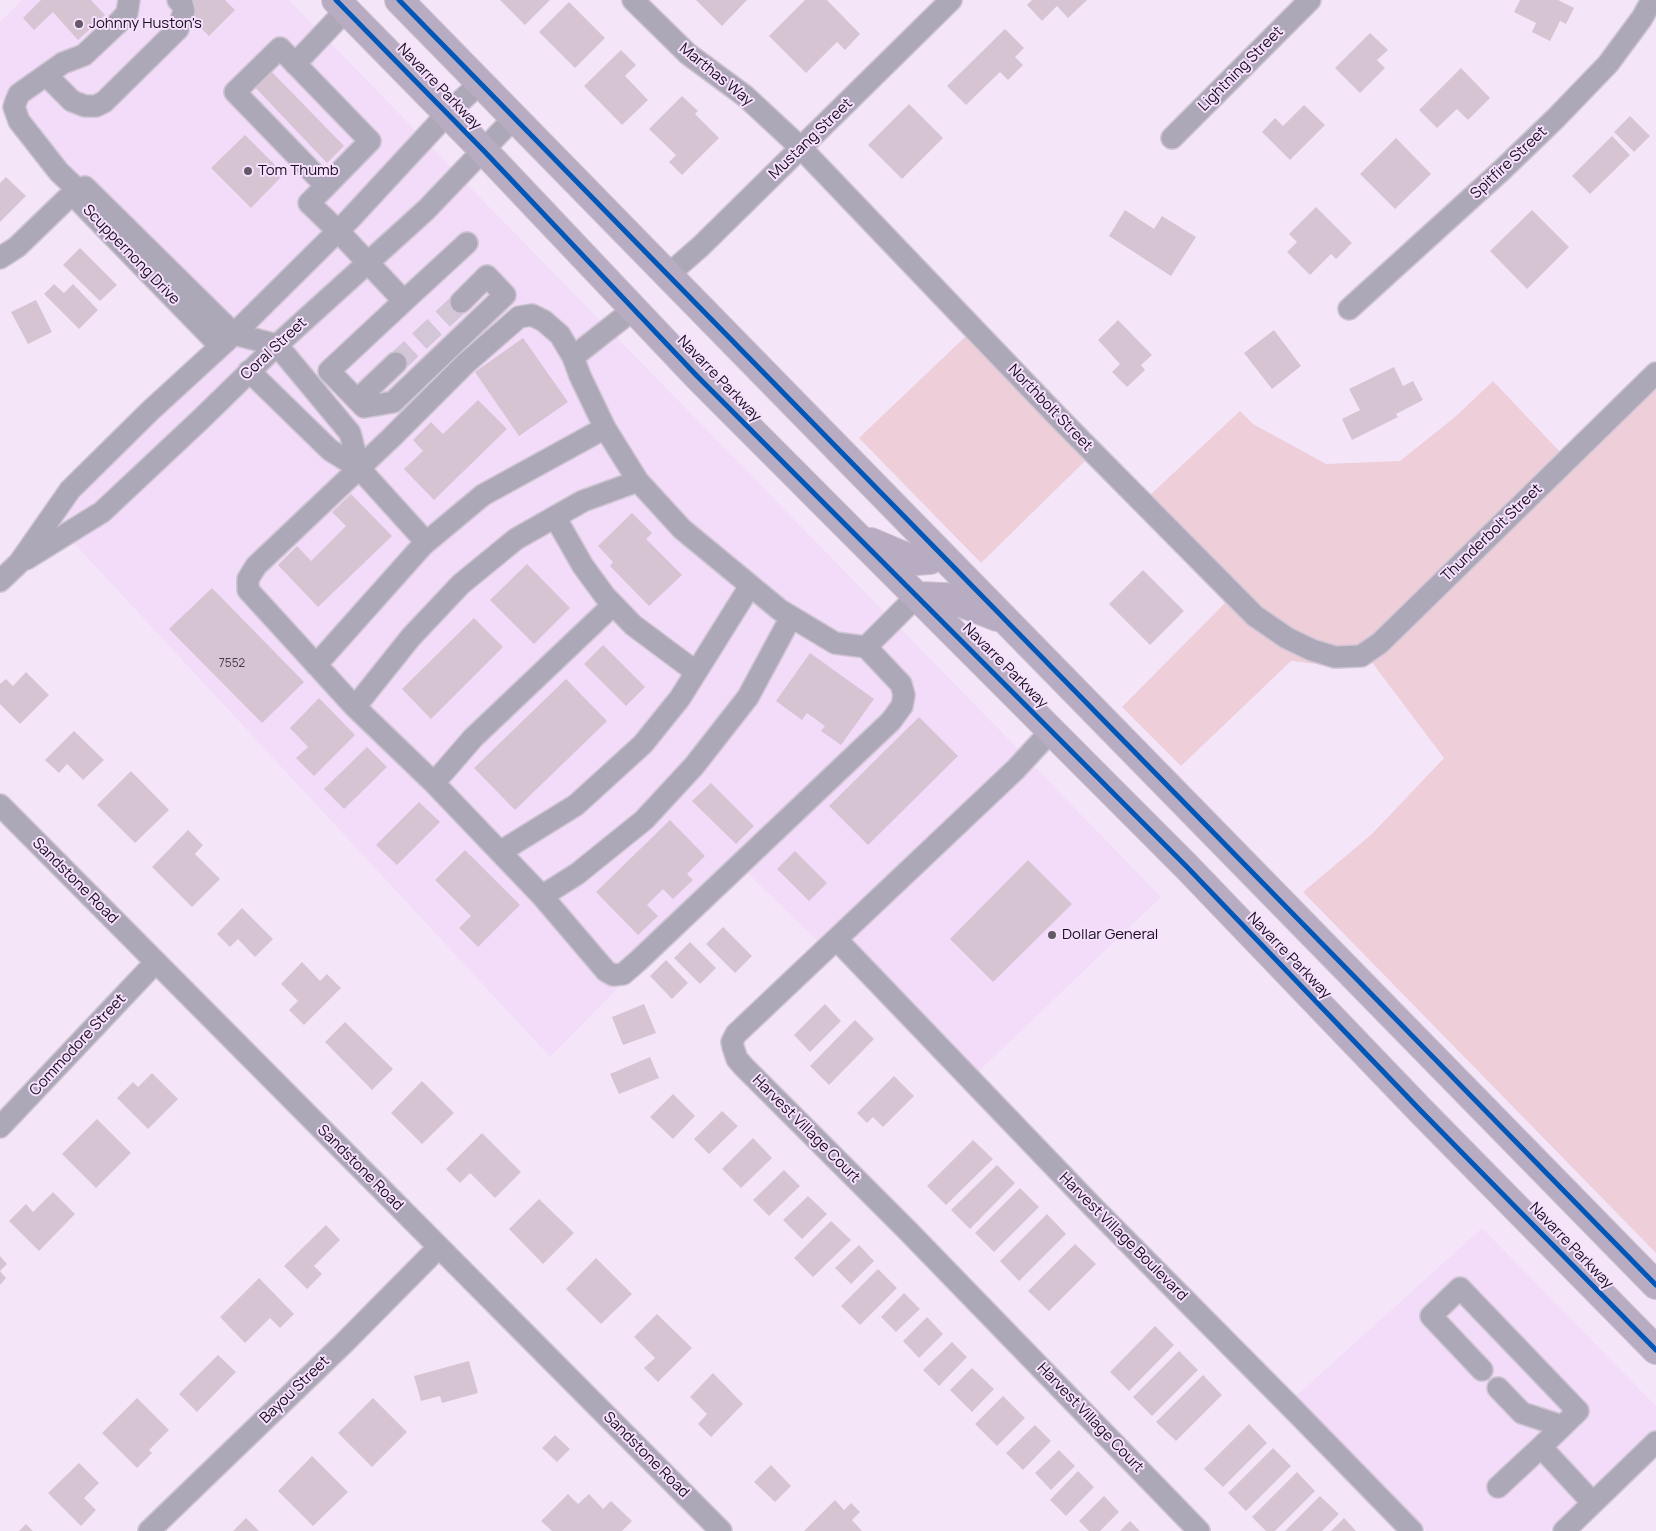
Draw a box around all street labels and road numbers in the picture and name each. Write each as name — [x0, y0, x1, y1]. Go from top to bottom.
street label: Lightning Street — [1195, 23, 1287, 115]
street label: Navarre Parkway — [393, 40, 485, 134]
street label: Marthas Way — [676, 40, 756, 110]
street label: Mustang Street — [766, 95, 856, 183]
street label: Spitfire Street — [1467, 123, 1551, 203]
street label: Scuppernong Drive — [79, 201, 183, 309]
street label: Coral Street — [237, 314, 311, 384]
street label: Navarre Parkway — [673, 332, 765, 426]
street label: Northbolt Street — [1004, 361, 1096, 455]
street label: Thunderbolt Street — [1438, 480, 1546, 586]
street label: Navarre Parkway — [959, 620, 1051, 712]
street label: Sandstone Road — [28, 834, 122, 928]
street label: Navarre Parkway — [1243, 909, 1335, 1003]
street label: Commodore Street — [26, 990, 130, 1100]
street label: Harvest Village Court — [748, 1071, 864, 1187]
street label: Sandstone Road — [313, 1121, 407, 1215]
street label: Harvest Village Boulevard — [1055, 1169, 1191, 1305]
street label: Navarre Parkway — [1525, 1199, 1617, 1293]
street label: Bayou Street — [257, 1352, 333, 1428]
street label: Harvest Village Court — [1033, 1360, 1147, 1476]
street label: Sandstone Road — [599, 1408, 693, 1502]

